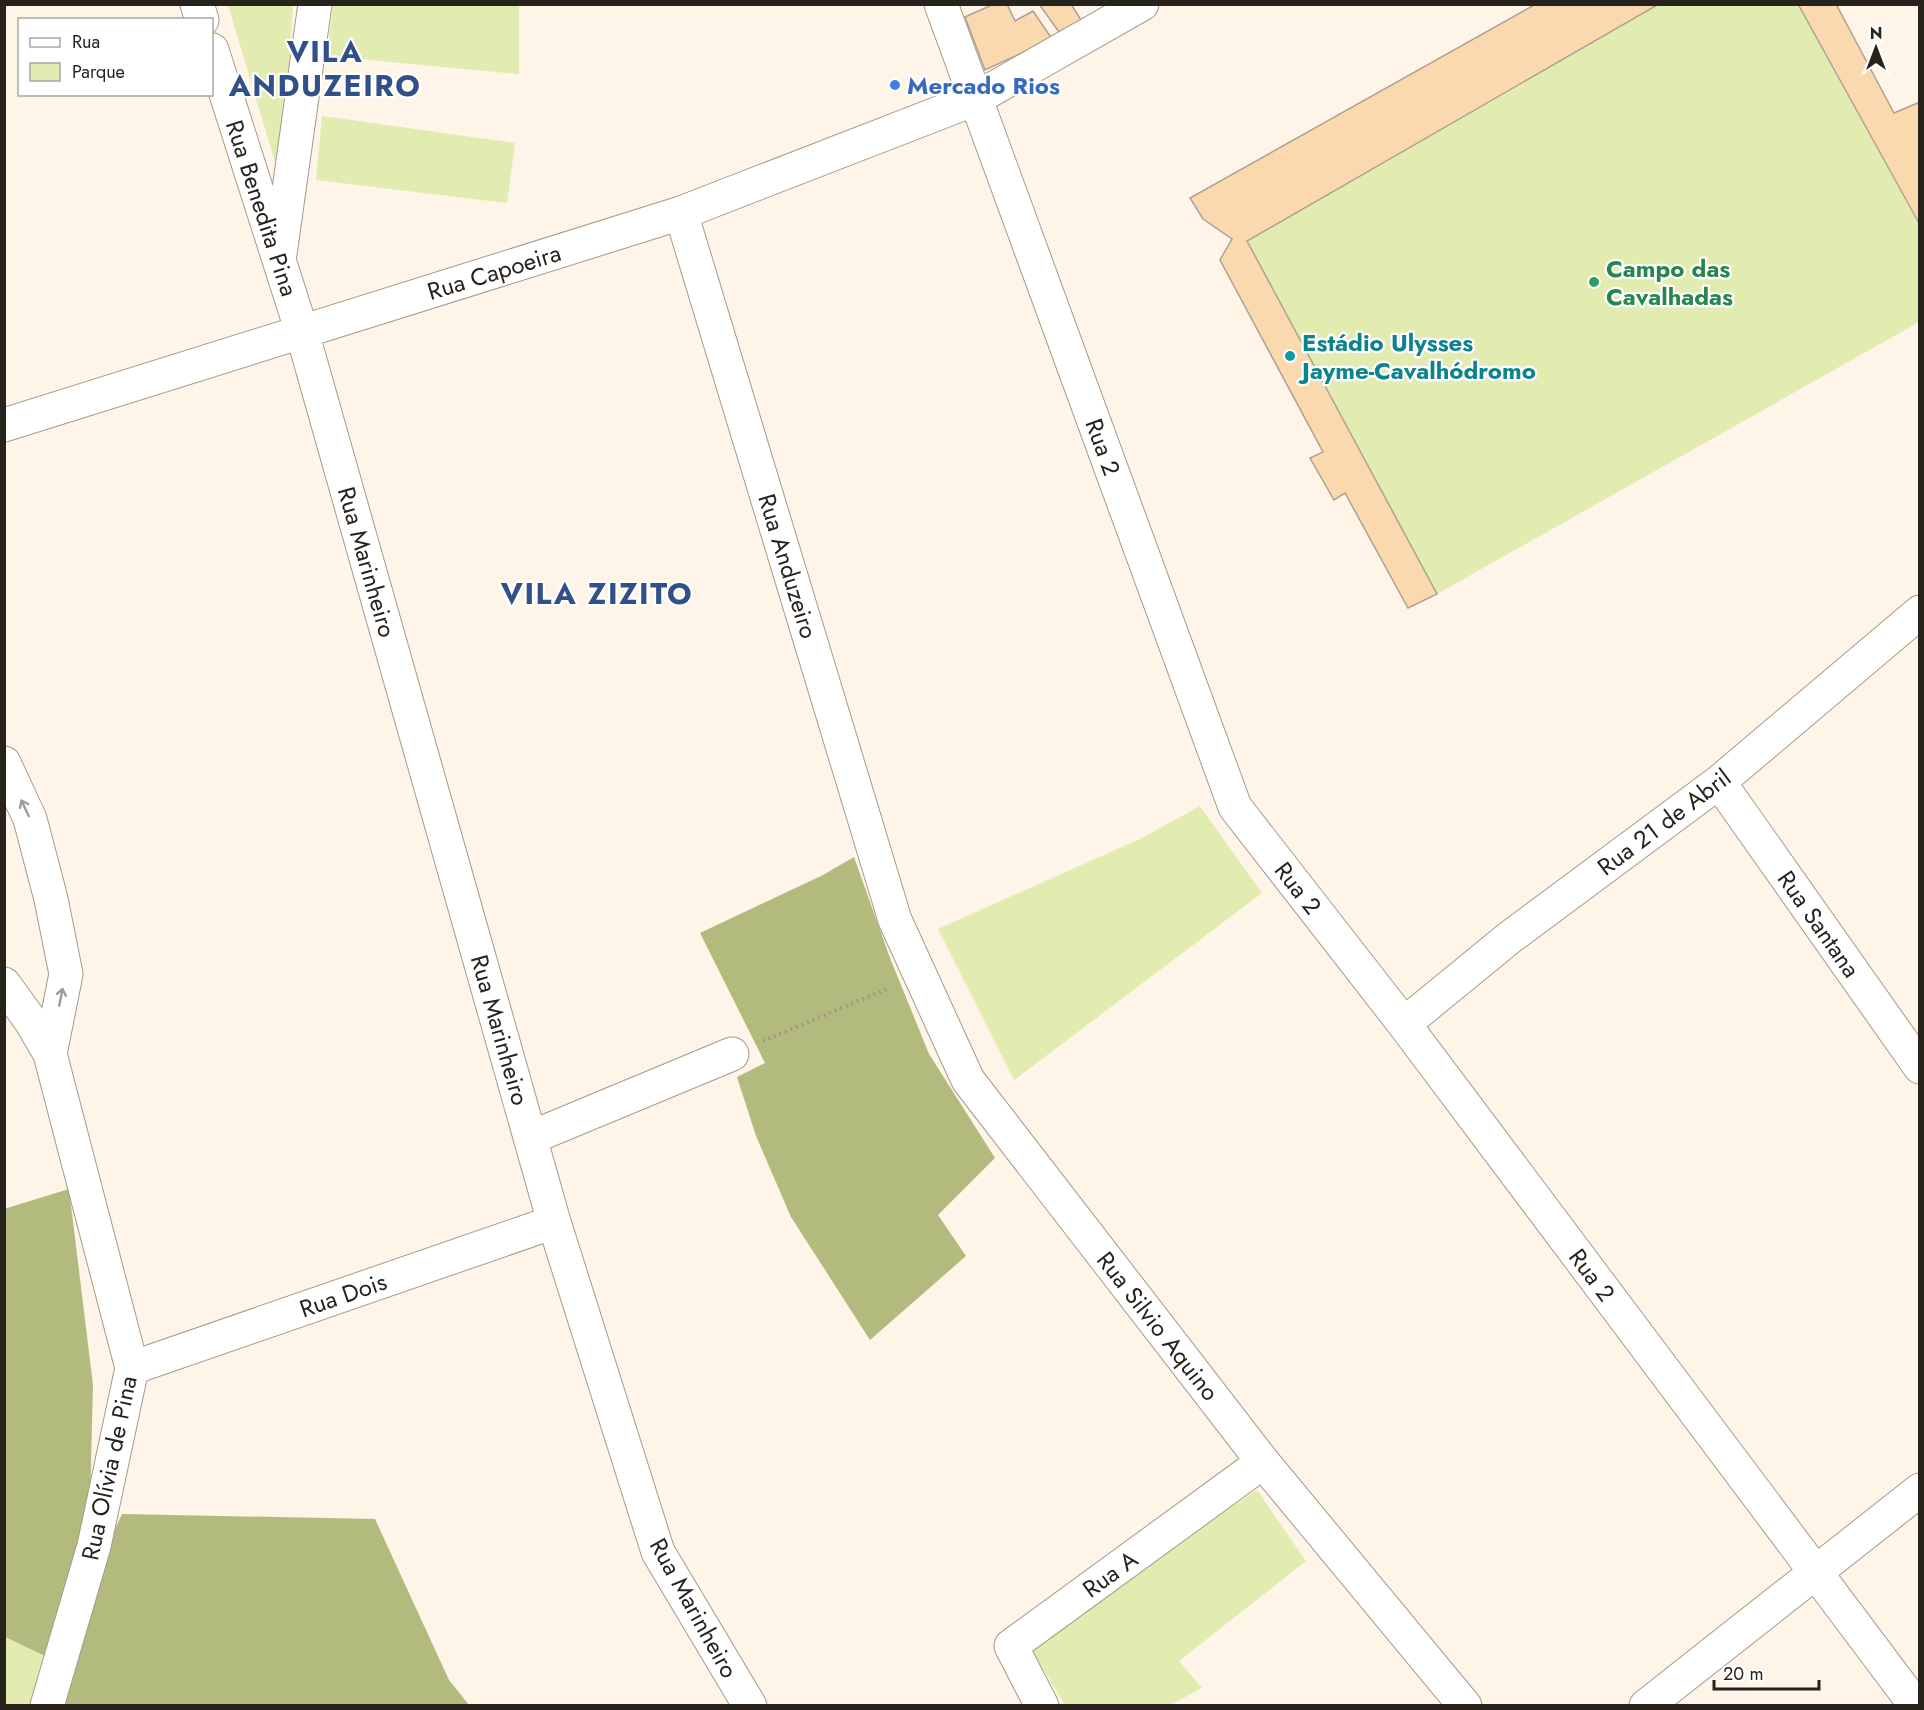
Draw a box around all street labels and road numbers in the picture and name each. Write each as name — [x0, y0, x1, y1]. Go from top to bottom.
street label: Rua Benedita Pina — [217, 115, 307, 301]
street label: Rua Capoeira — [423, 235, 565, 309]
street label: Rua 2 — [1077, 414, 1129, 480]
street label: Rua Marinheiro — [329, 483, 405, 641]
street label: Rua Anduzeiro — [749, 489, 827, 643]
street label: Rua 21 de Abril — [1590, 760, 1738, 884]
street label: Rua 2 — [1266, 854, 1330, 922]
street label: Rua Santana — [1769, 863, 1869, 985]
street label: Rua Marinheiro — [462, 951, 538, 1109]
street label: Rua 2 — [1560, 1241, 1624, 1309]
street label: Rua Silvio Aquino — [1089, 1244, 1227, 1408]
street label: Rua Dois — [295, 1264, 391, 1326]
street label: Rua Olívia de Pina — [72, 1372, 146, 1564]
street label: Rua Marinheiro — [641, 1532, 747, 1684]
street label: Rua A — [1075, 1542, 1145, 1606]

